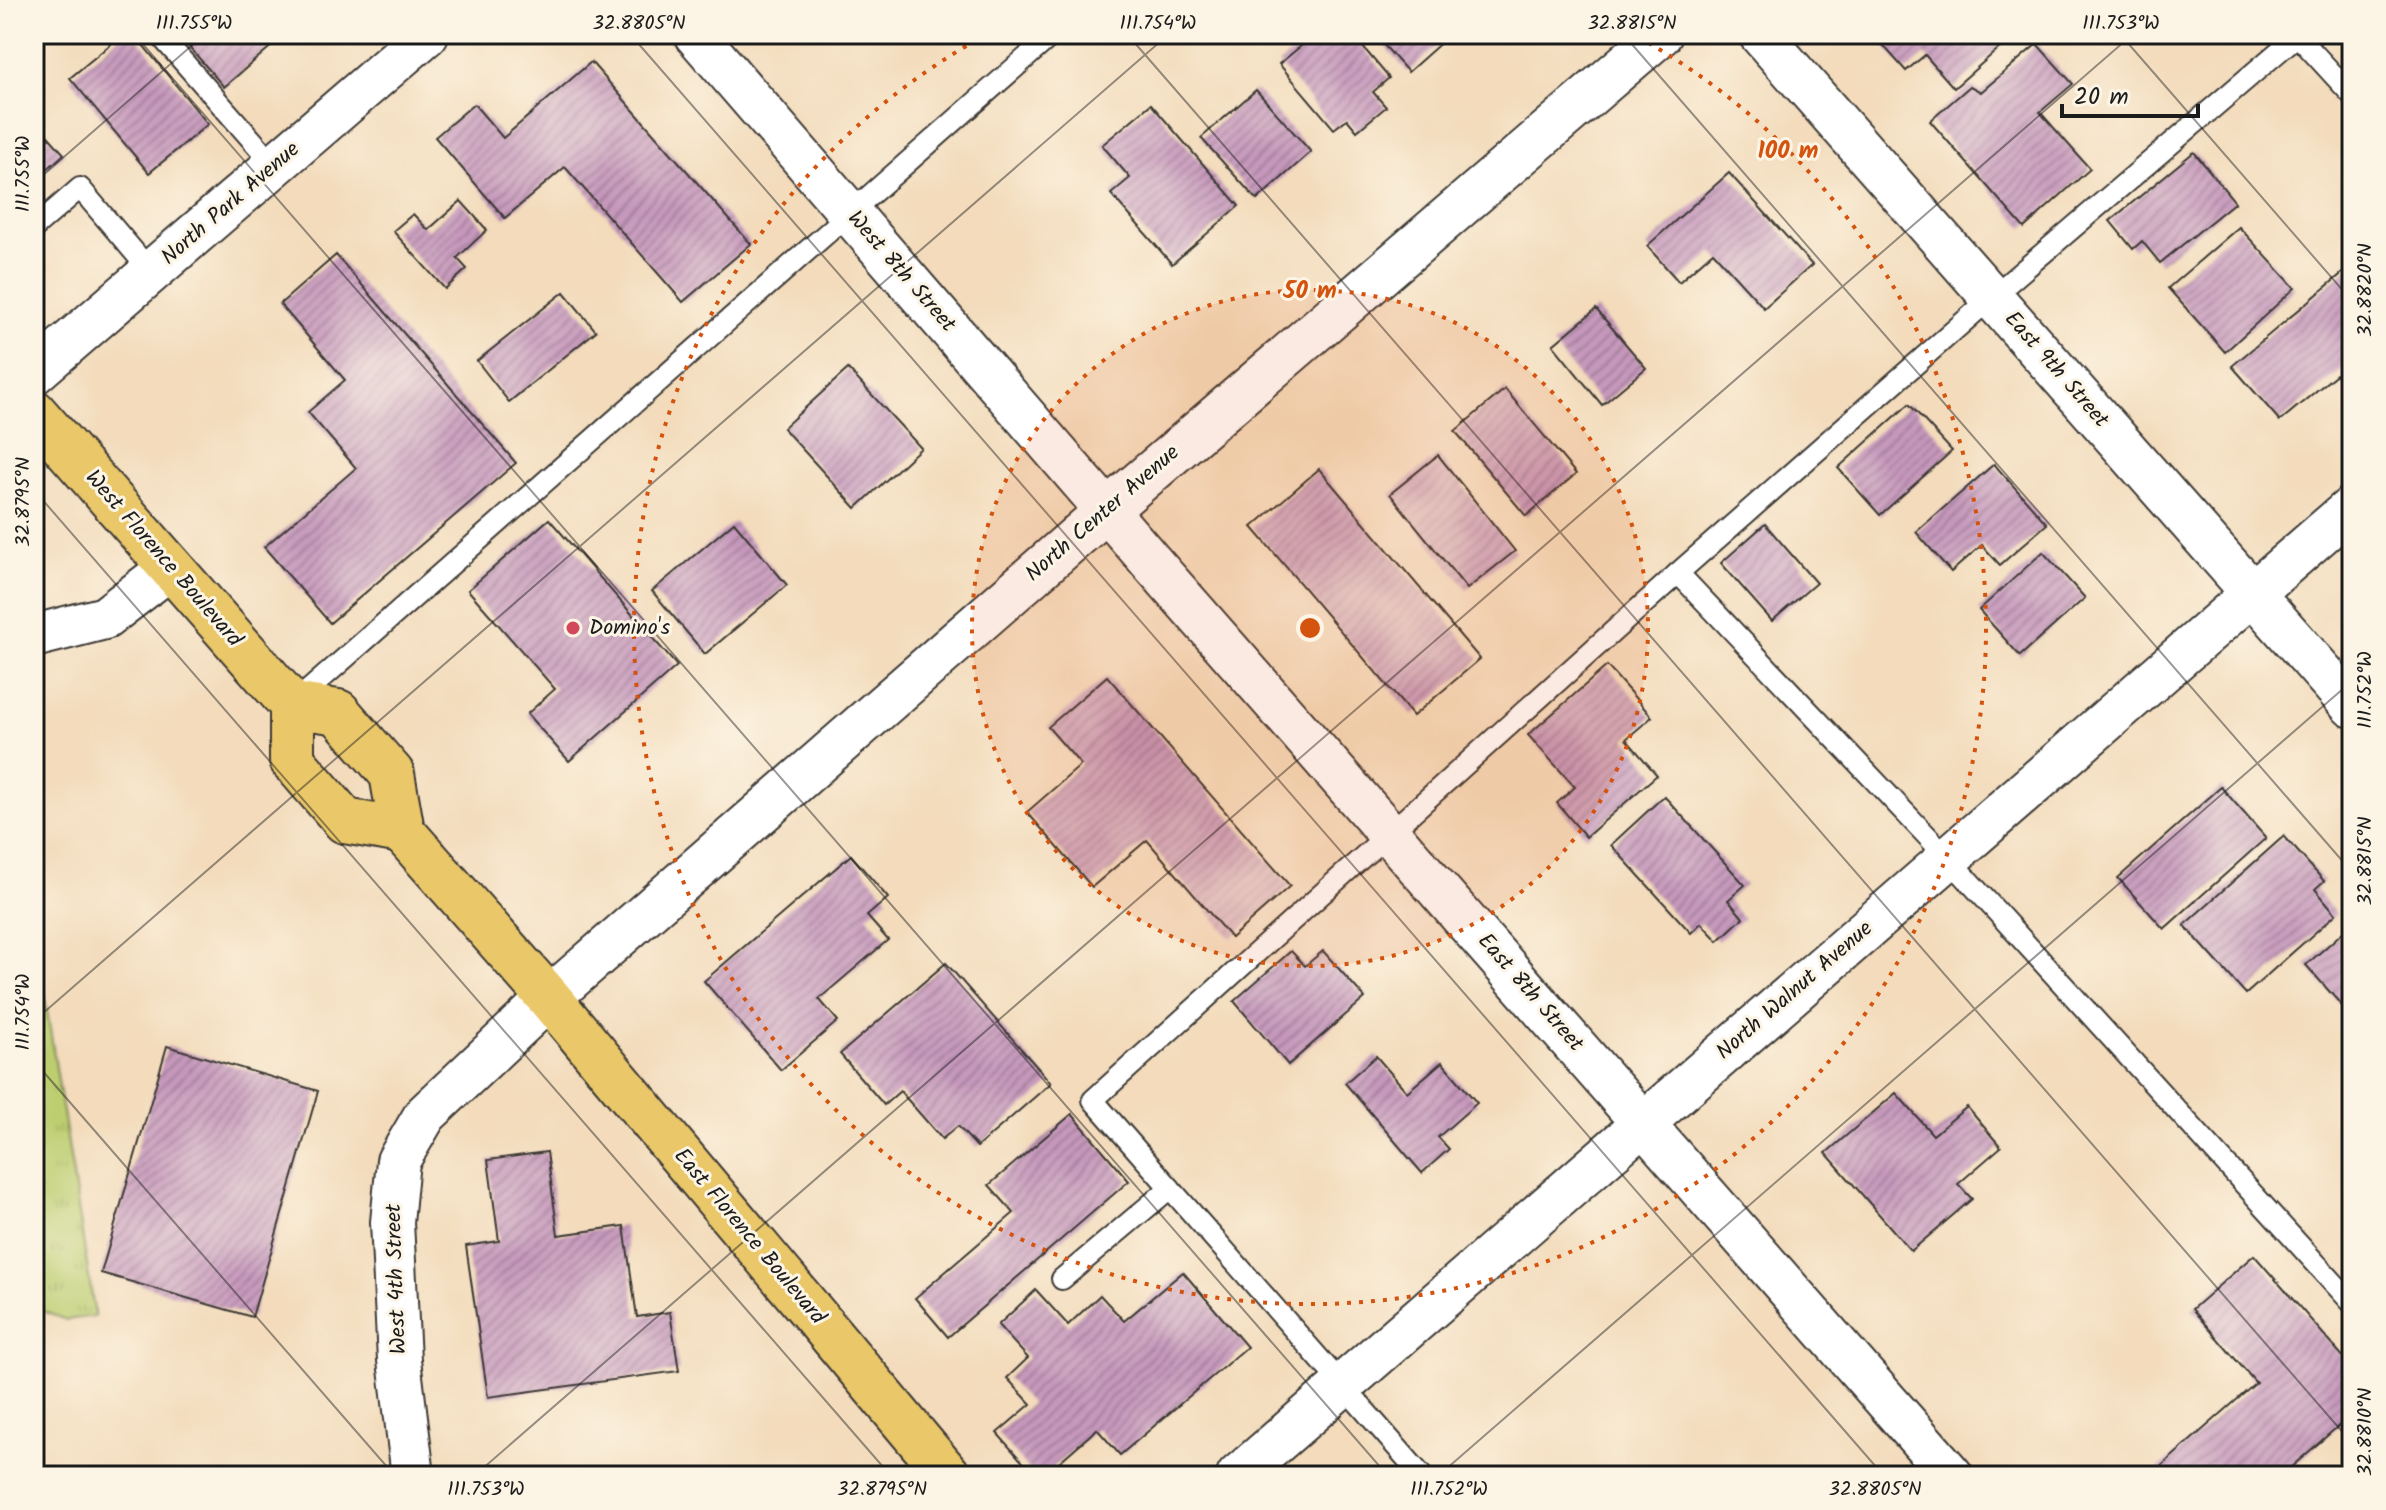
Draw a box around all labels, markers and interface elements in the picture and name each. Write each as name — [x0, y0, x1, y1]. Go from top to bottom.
text: 111.755°W — [156, 8, 232, 40]
text: 32.8805°N — [593, 8, 685, 40]
text: 111.754°W — [1120, 8, 1196, 40]
text: 32.8815°N — [1587, 8, 1677, 40]
text: 111.753°W — [2082, 8, 2160, 40]
scale bar — [2062, 68, 2198, 118]
text: 20 m — [2074, 78, 2129, 117]
text: 100 m — [1758, 132, 1818, 171]
street label: North Park Avenue — [154, 133, 308, 275]
text: 111.755°W — [8, 136, 40, 212]
street label: West 8th Street — [838, 203, 964, 341]
text: 32.8820°N — [2350, 243, 2382, 337]
text: 50 m — [1282, 272, 1337, 311]
street label: East 9th Street — [1995, 304, 2117, 437]
street label: North Center Avenue — [1018, 437, 1188, 591]
text: 32.8795°N — [8, 457, 40, 547]
street label: West Florence Boulevard — [76, 462, 251, 656]
place label: Domino's — [589, 611, 671, 646]
centre of rings — [1296, 614, 1324, 642]
marker: Domino's — [564, 619, 582, 637]
text: 111.752°W — [2350, 651, 2382, 729]
text: 32.8815°N — [2350, 816, 2382, 906]
street label: North Walnut Avenue — [1709, 913, 1881, 1069]
street label: East 8th Street — [1468, 926, 1592, 1061]
text: 111.754°W — [8, 974, 40, 1050]
street label: East Florence Boulevard — [664, 1141, 834, 1334]
street label: West 4th Street — [377, 1203, 417, 1355]
text: 32.8810°N — [2350, 1388, 2382, 1476]
text: 111.753°W — [447, 1474, 525, 1506]
text: 32.8795°N — [837, 1474, 927, 1506]
text: 111.752°W — [1410, 1474, 1488, 1506]
text: 32.8805°N — [1829, 1474, 1921, 1506]

